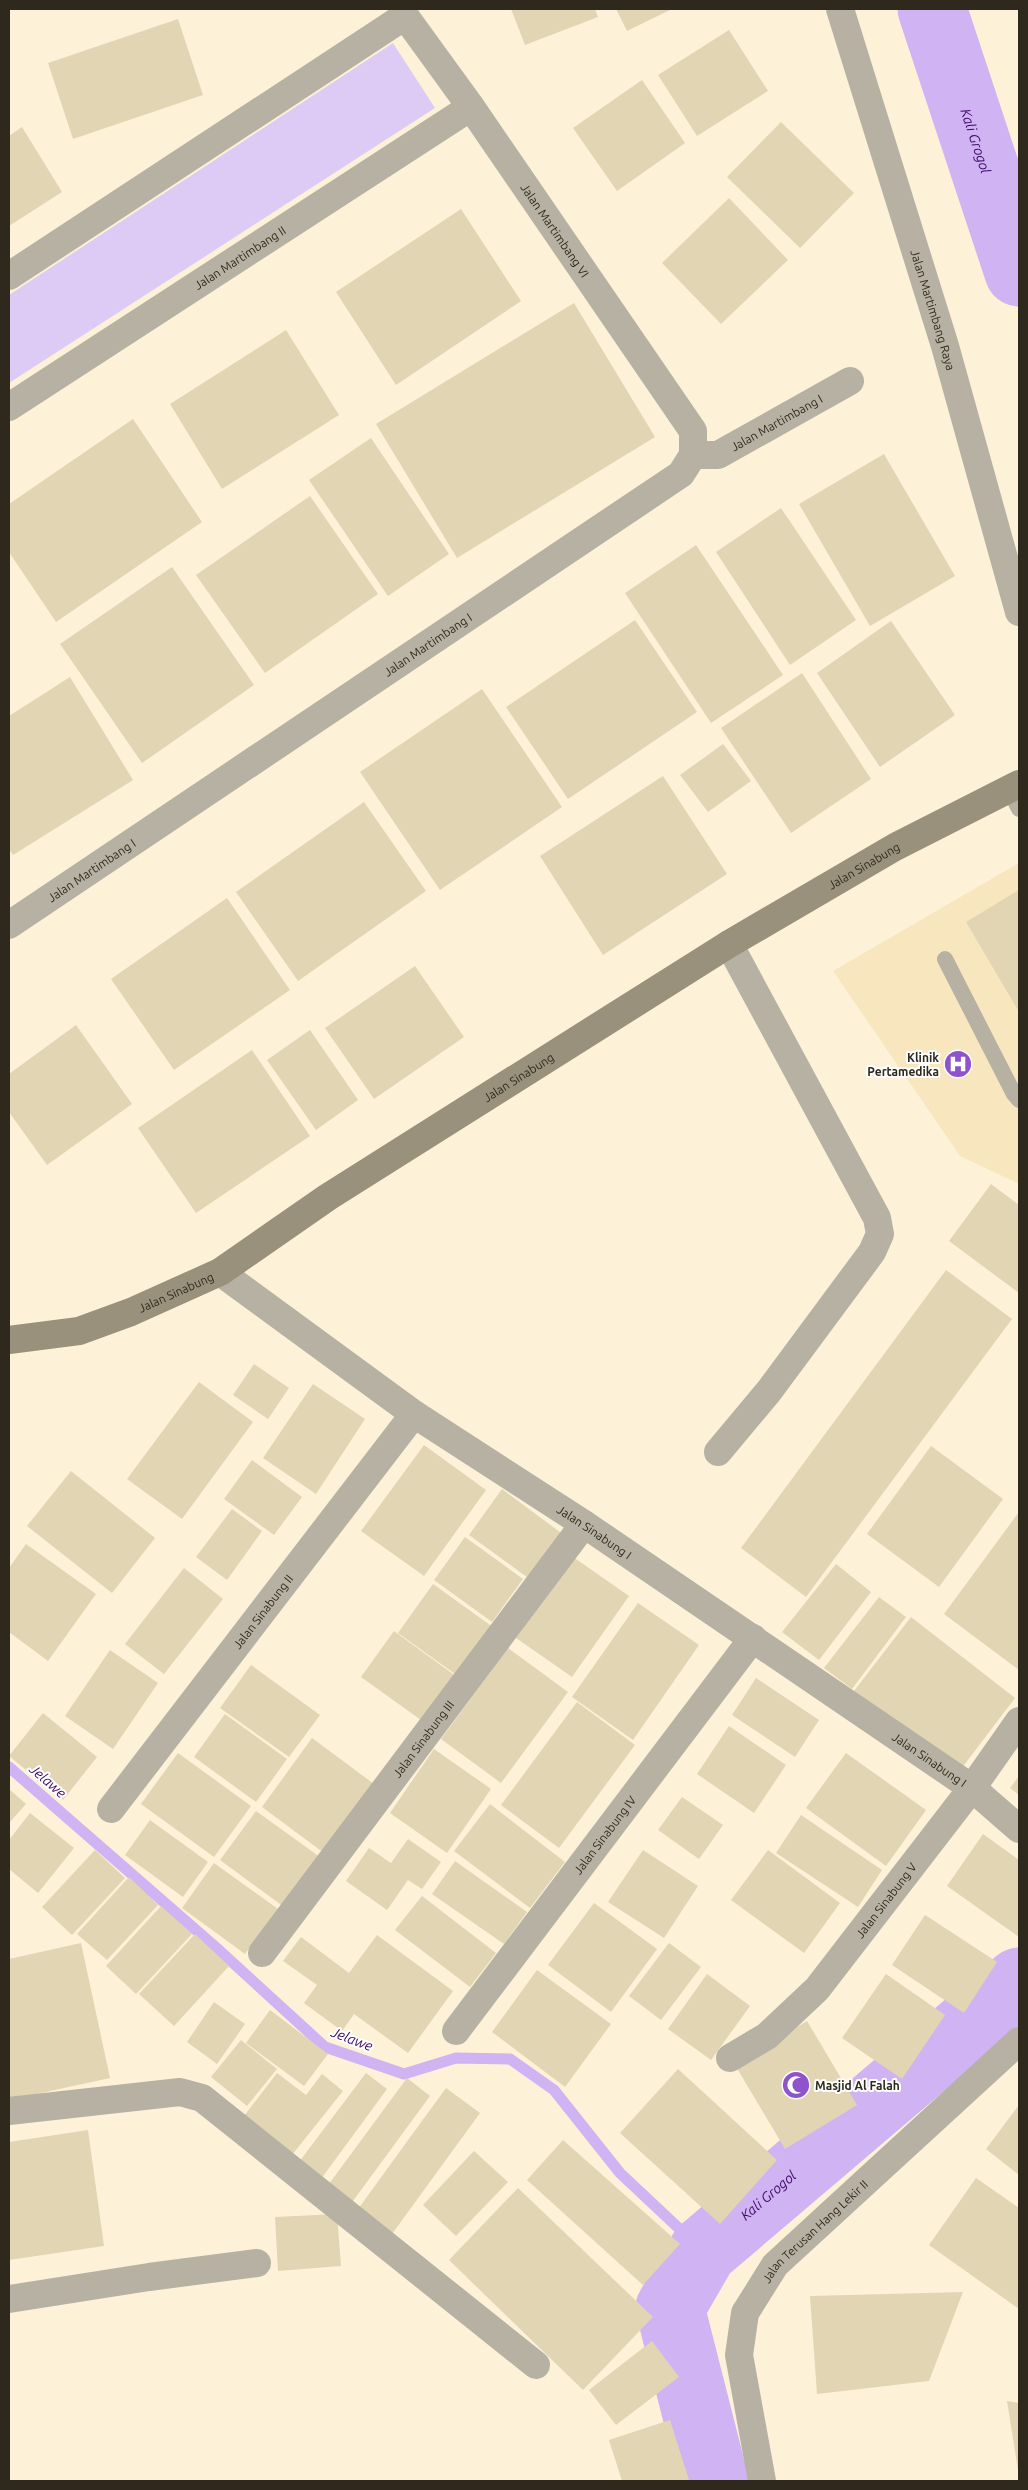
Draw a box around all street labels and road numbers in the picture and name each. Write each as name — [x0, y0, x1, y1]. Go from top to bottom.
street label: Jalan Martimbang VI — [519, 181, 592, 279]
street label: Jalan Martimbang II — [192, 223, 288, 292]
street label: Jalan Martimbang Raya — [909, 248, 958, 372]
street label: Jalan Martimbang I — [728, 391, 825, 453]
street label: Jalan Martimbang I — [381, 610, 474, 678]
street label: Jalan Martimbang I — [45, 836, 138, 904]
street label: Jalan Sinabung — [825, 839, 902, 891]
street label: Jalan Sinabung — [481, 1050, 556, 1104]
street label: Jalan Sinabung — [136, 1269, 215, 1314]
street label: Jalan Sinabung I — [555, 1502, 634, 1561]
street label: Jalan Sinabung II — [230, 1572, 295, 1651]
street label: Jalan Sinabung III — [390, 1698, 456, 1780]
street label: Jalan Sinabung I — [890, 1729, 969, 1789]
street label: Jalan Sinabung IV — [571, 1793, 638, 1876]
street label: Jalan Sinabung V — [853, 1860, 919, 1940]
street label: Jalan Terusan Hang Lekir II — [759, 2177, 870, 2285]

